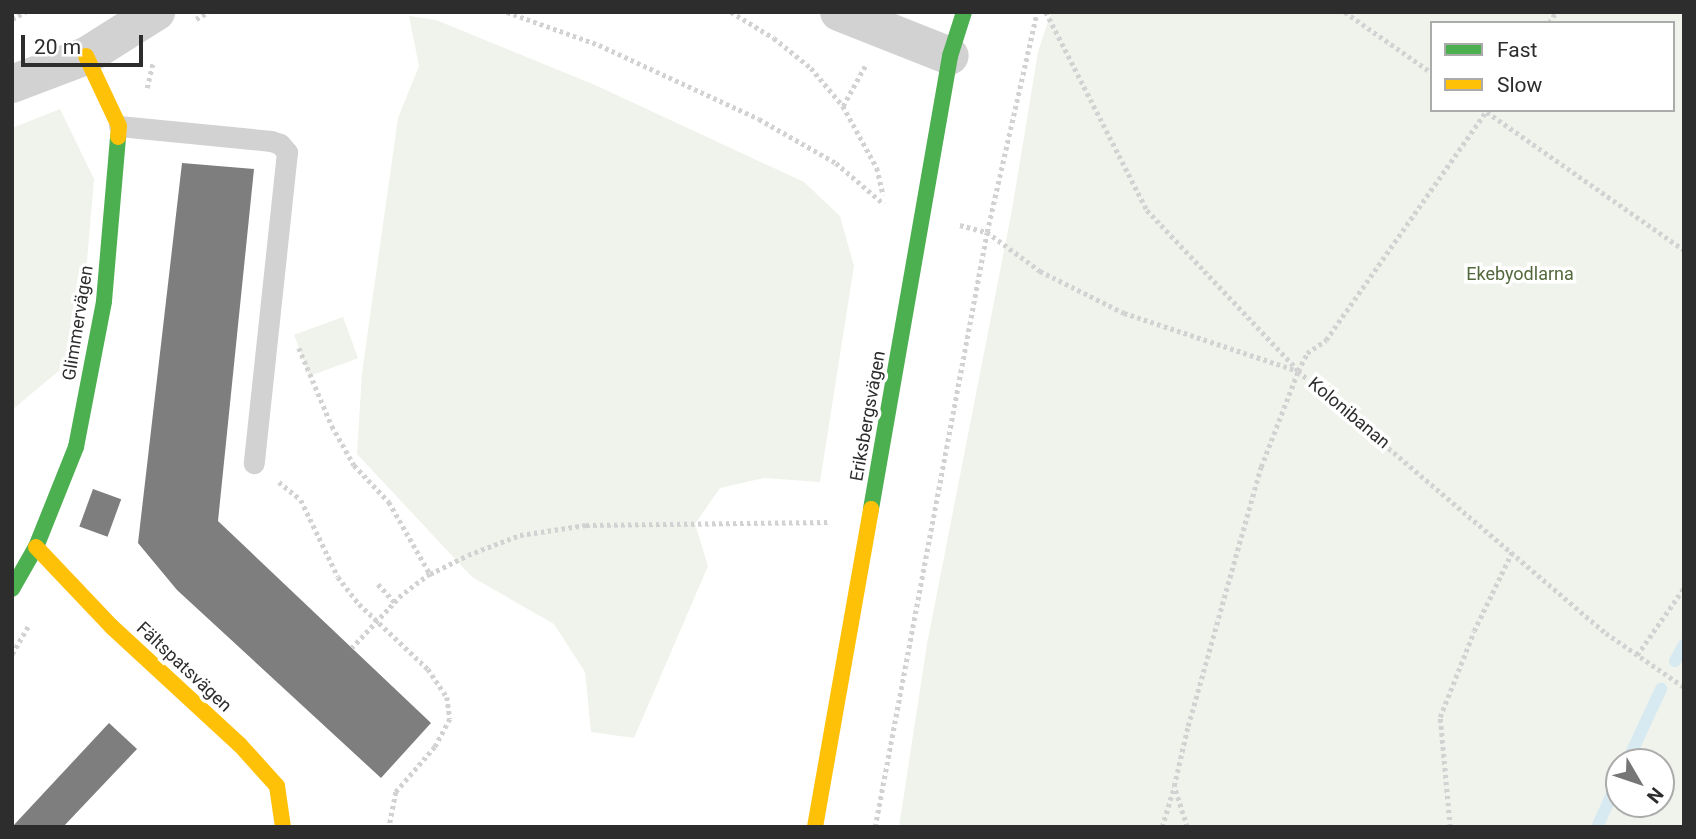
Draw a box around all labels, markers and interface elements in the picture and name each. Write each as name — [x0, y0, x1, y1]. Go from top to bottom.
scale bar — [24, 21, 147, 65]
legend — [1430, 21, 1675, 112]
text: 20 m — [34, 35, 81, 59]
text: Fast — [1497, 38, 1537, 62]
text: Slow — [1497, 73, 1542, 97]
park label: Ekebyodlarna — [1466, 263, 1574, 285]
street label: Glimmervägen — [58, 264, 98, 382]
street label: Eriksbergsvägen — [846, 349, 890, 483]
street label: Kolonibanan — [1304, 373, 1394, 453]
street label: Fältspatsvägen — [132, 617, 236, 717]
north arrow — [1605, 748, 1675, 818]
text: N — [1642, 783, 1668, 808]

